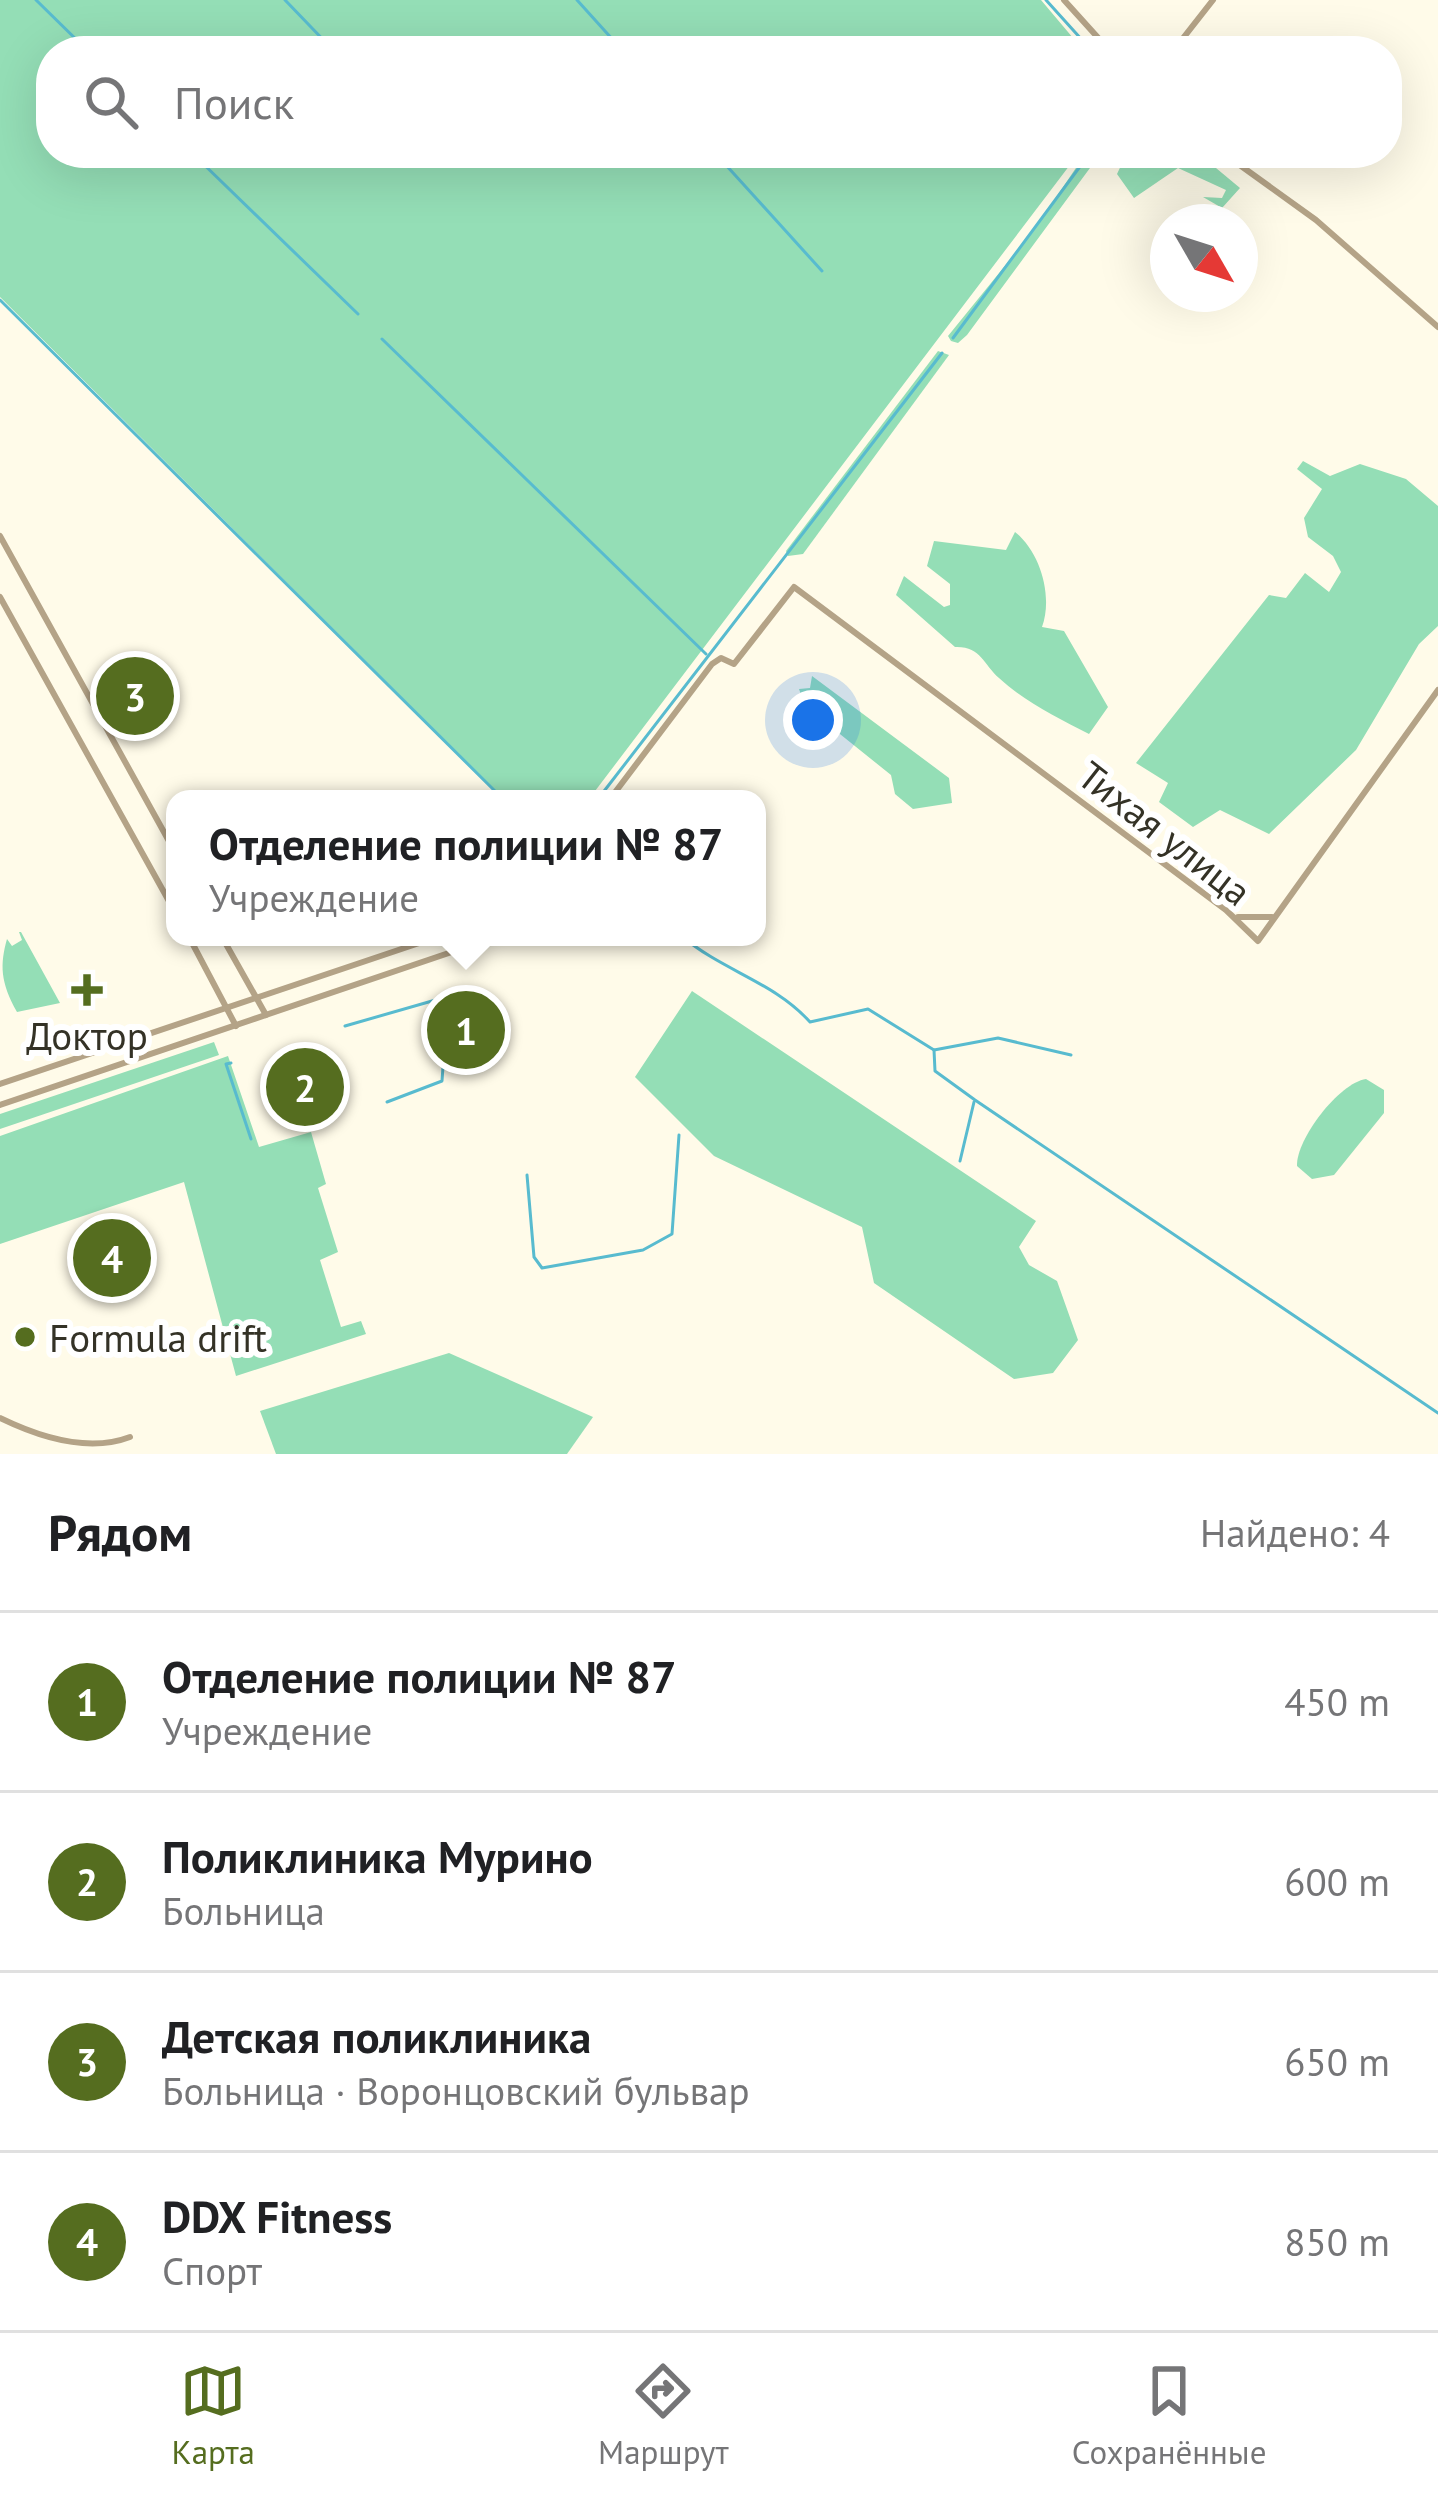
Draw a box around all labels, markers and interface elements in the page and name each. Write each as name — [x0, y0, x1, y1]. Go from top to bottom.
search box — [36, 36, 1402, 168]
icon: search — [78, 69, 144, 135]
text: Поиск — [174, 73, 294, 131]
north arrow — [1150, 204, 1258, 312]
pin: 3 — [96, 651, 174, 741]
your location — [783, 690, 843, 750]
street label: Тихая улица — [1068, 749, 1262, 917]
popup — [166, 790, 766, 946]
text: Отделение полиции № 87 — [209, 814, 723, 872]
text: Учреждение — [209, 872, 419, 923]
marker: Доктор — [71, 974, 103, 1006]
pin: 1 — [427, 985, 505, 1075]
place label: Доктор — [26, 1010, 148, 1061]
pin: 2 — [266, 1042, 344, 1132]
pin: 4 — [73, 1213, 151, 1303]
place label: Formula drift — [49, 1312, 267, 1363]
marker: Formula drift — [12, 1324, 38, 1350]
text: Рядом — [48, 1499, 192, 1565]
text: Найдено: 4 — [1200, 1507, 1390, 1558]
text: Отделение полиции № 87 — [162, 1647, 677, 1705]
text: 1 — [76, 1676, 98, 1727]
text: 450 m — [1284, 1676, 1390, 1727]
text: Учреждение — [162, 1705, 372, 1756]
text: Поликлиника Мурино — [162, 1827, 593, 1885]
text: 2 — [76, 1856, 98, 1907]
text: 600 m — [1284, 1856, 1390, 1907]
text: Больница — [162, 1885, 325, 1936]
text: Детская поликлиника — [162, 2007, 591, 2065]
text: 3 — [76, 2036, 98, 2087]
text: 650 m — [1284, 2036, 1390, 2087]
text: Больница · Воронцовский бульвар — [162, 2065, 750, 2116]
text: DDX Fitness — [162, 2187, 392, 2245]
text: 4 — [76, 2216, 98, 2267]
text: 850 m — [1284, 2216, 1390, 2267]
text: Спорт — [162, 2245, 262, 2296]
tab: Карта — [172, 2358, 255, 2473]
tab: Маршрут — [598, 2358, 729, 2473]
tab: Сохранённые — [1072, 2358, 1266, 2473]

